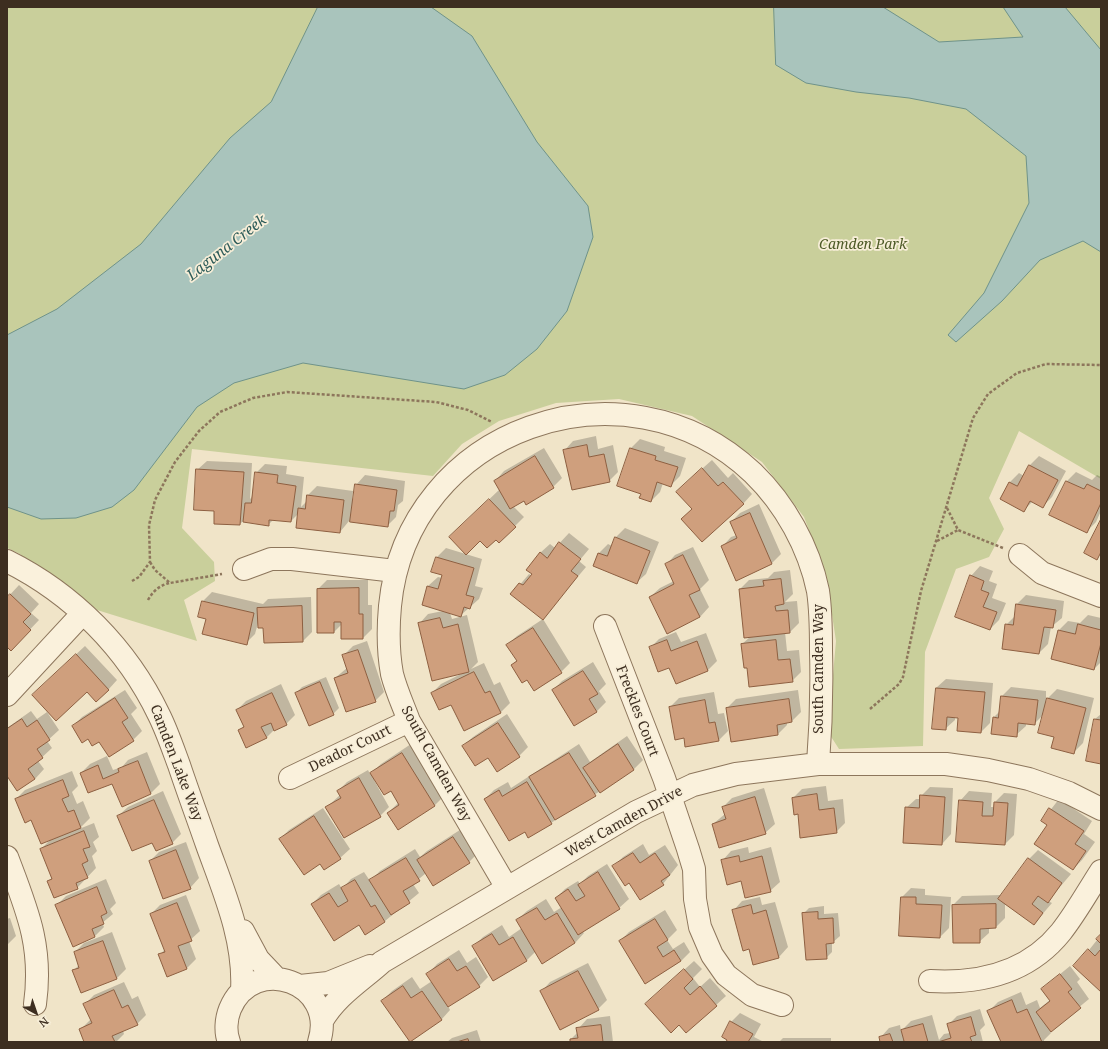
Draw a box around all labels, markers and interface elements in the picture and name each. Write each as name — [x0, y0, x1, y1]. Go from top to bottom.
water label: Laguna Creek — [183, 211, 271, 285]
park label: Camden Park — [819, 237, 907, 253]
street label: South Camden Way — [811, 604, 827, 734]
street label: Freckles Court — [612, 663, 662, 759]
street label: Camden Lake Way — [146, 702, 206, 824]
street label: South Camden Way — [397, 703, 475, 825]
street label: Deador Court — [306, 722, 394, 776]
street label: West Camden Drive — [562, 783, 686, 861]
north arrow — [16, 993, 56, 1033]
text: N — [36, 1014, 52, 1031]

